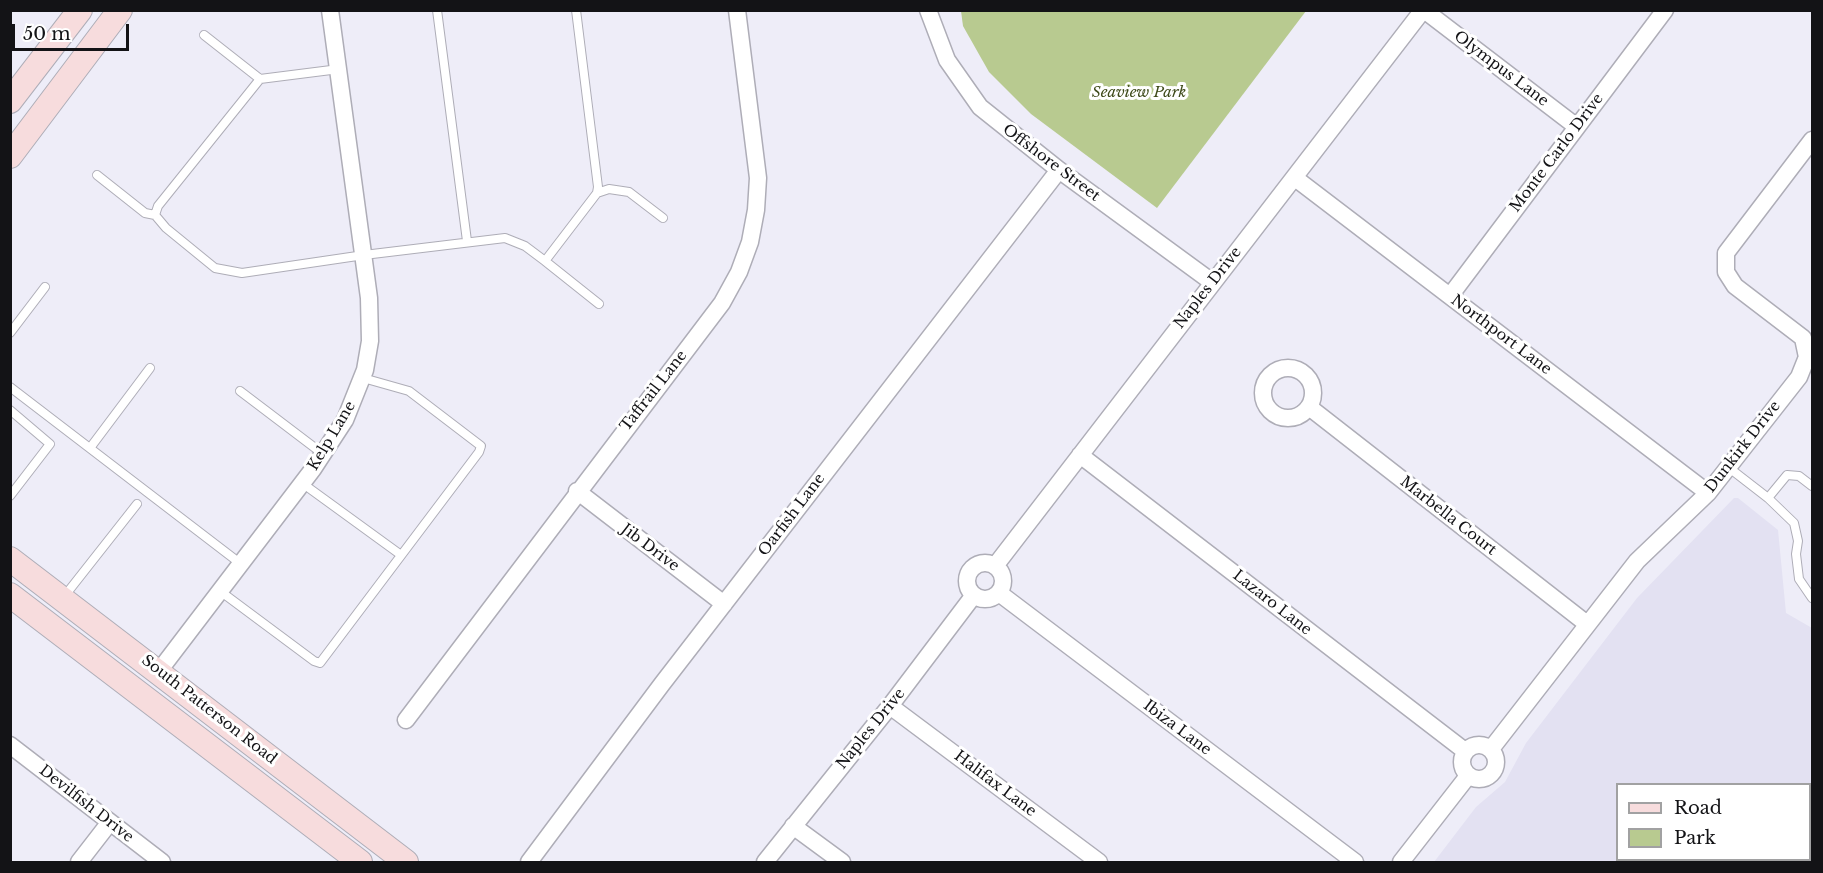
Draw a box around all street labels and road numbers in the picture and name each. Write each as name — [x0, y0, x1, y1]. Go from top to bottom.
street label: Olympus Lane — [1450, 28, 1552, 110]
street label: Monte Carlo Drive — [1506, 90, 1608, 216]
street label: Offshore Street — [999, 121, 1103, 205]
street label: Naples Drive — [1170, 243, 1246, 333]
street label: Northport Lane — [1447, 291, 1555, 379]
street label: Taffrail Lane — [617, 347, 691, 435]
street label: Dunkirk Drive — [1702, 397, 1784, 497]
street label: Kelp Lane — [304, 398, 360, 474]
street label: Oarfish Lane — [755, 470, 829, 560]
street label: Marbella Court — [1396, 473, 1500, 559]
street label: Jib Drive — [617, 520, 683, 576]
street label: Lazaro Lane — [1229, 567, 1315, 639]
street label: South Patterson Road — [138, 652, 280, 768]
street label: Naples Drive — [833, 685, 909, 773]
street label: Ibiza Lane — [1140, 697, 1214, 759]
street label: Halifax Lane — [950, 747, 1040, 821]
street label: Devilfish Drive — [35, 762, 137, 846]

